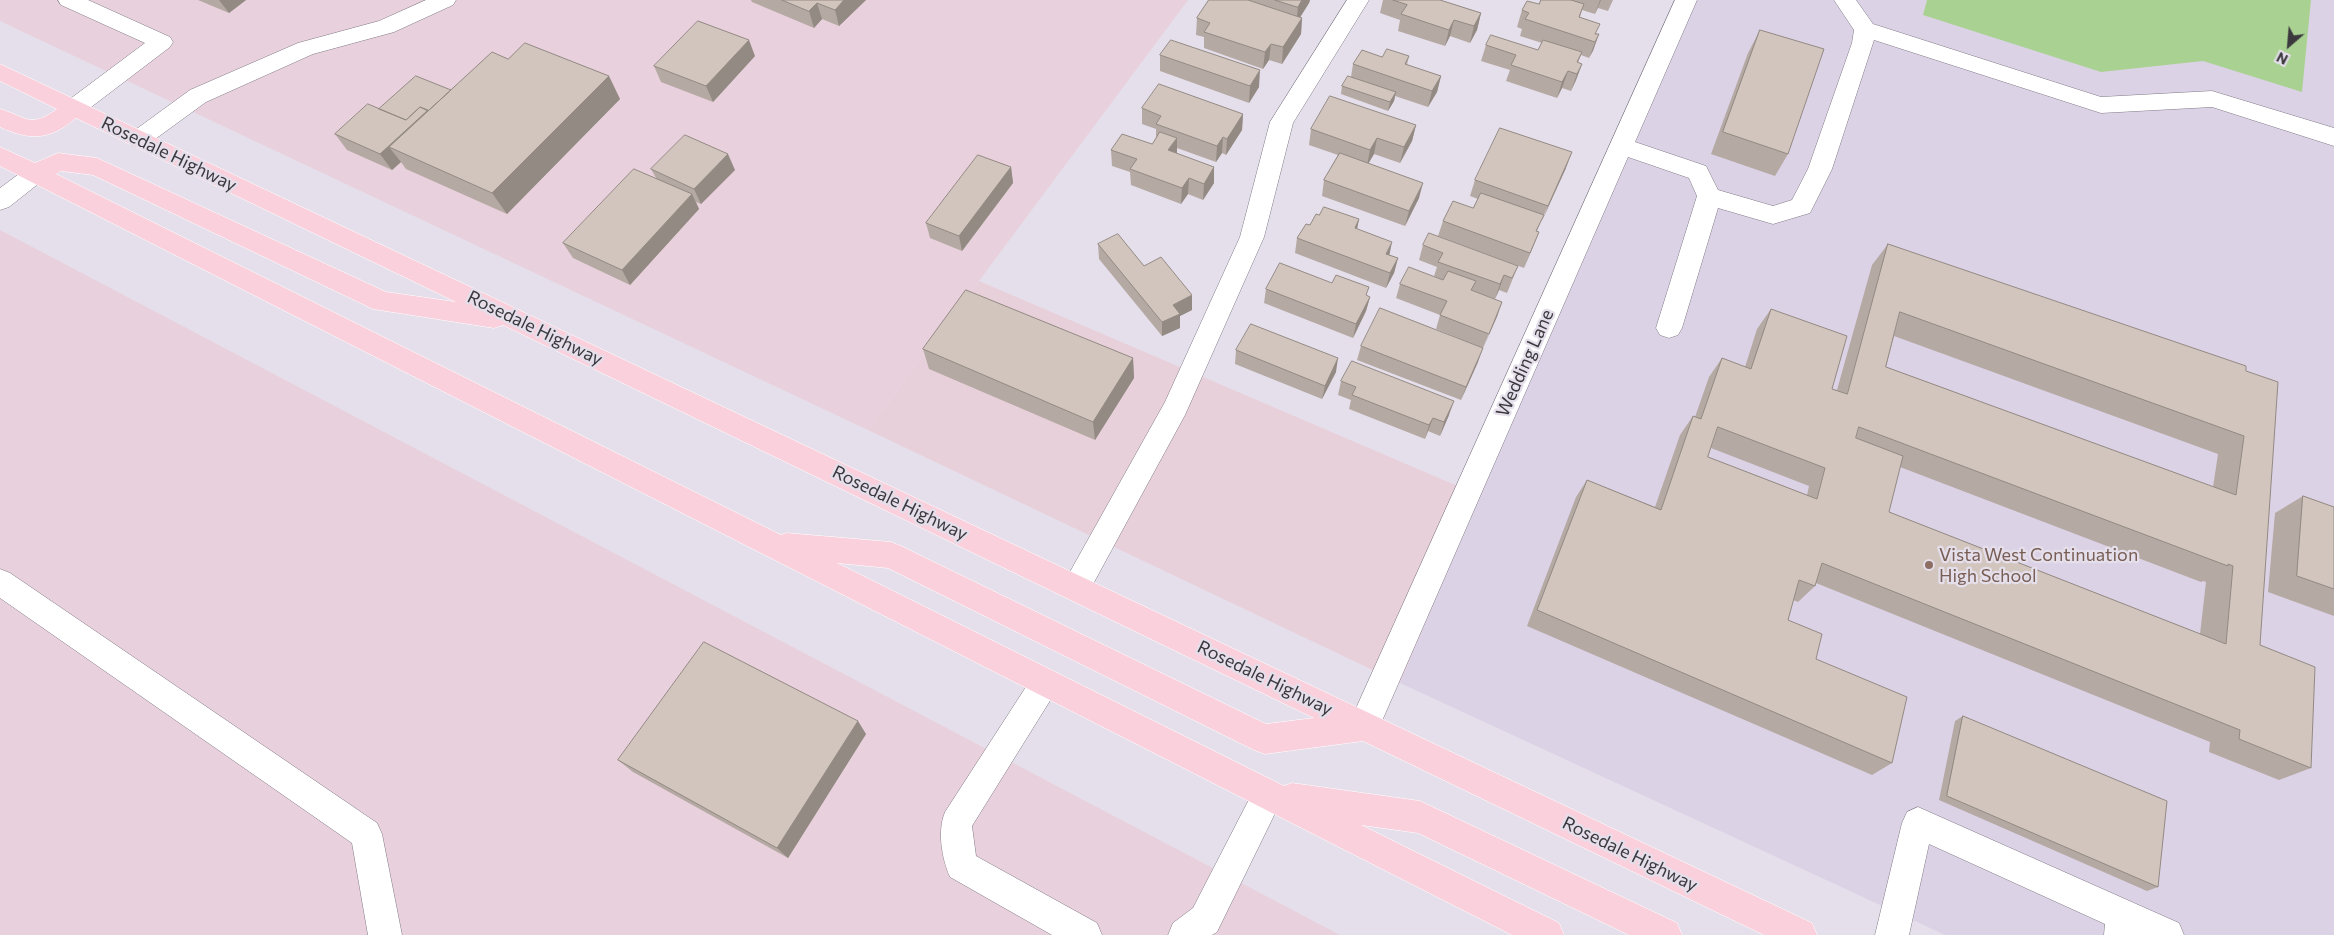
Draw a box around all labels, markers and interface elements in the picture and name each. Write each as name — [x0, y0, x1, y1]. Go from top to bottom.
north arrow — [2264, 20, 2314, 70]
text: N — [2273, 49, 2290, 69]
street label: Rosedale Highway — [98, 112, 240, 196]
street label: Rosedale Highway — [464, 286, 606, 370]
street label: Wedding Lane — [1492, 306, 1558, 420]
street label: Rosedale Highway — [829, 461, 971, 545]
place label: Vista West Continuation High School — [1939, 544, 2138, 586]
marker: Vista West Continuation High School — [1923, 559, 1935, 571]
street label: Rosedale Highway — [1194, 636, 1336, 720]
street label: Rosedale Highway — [1559, 812, 1701, 896]

